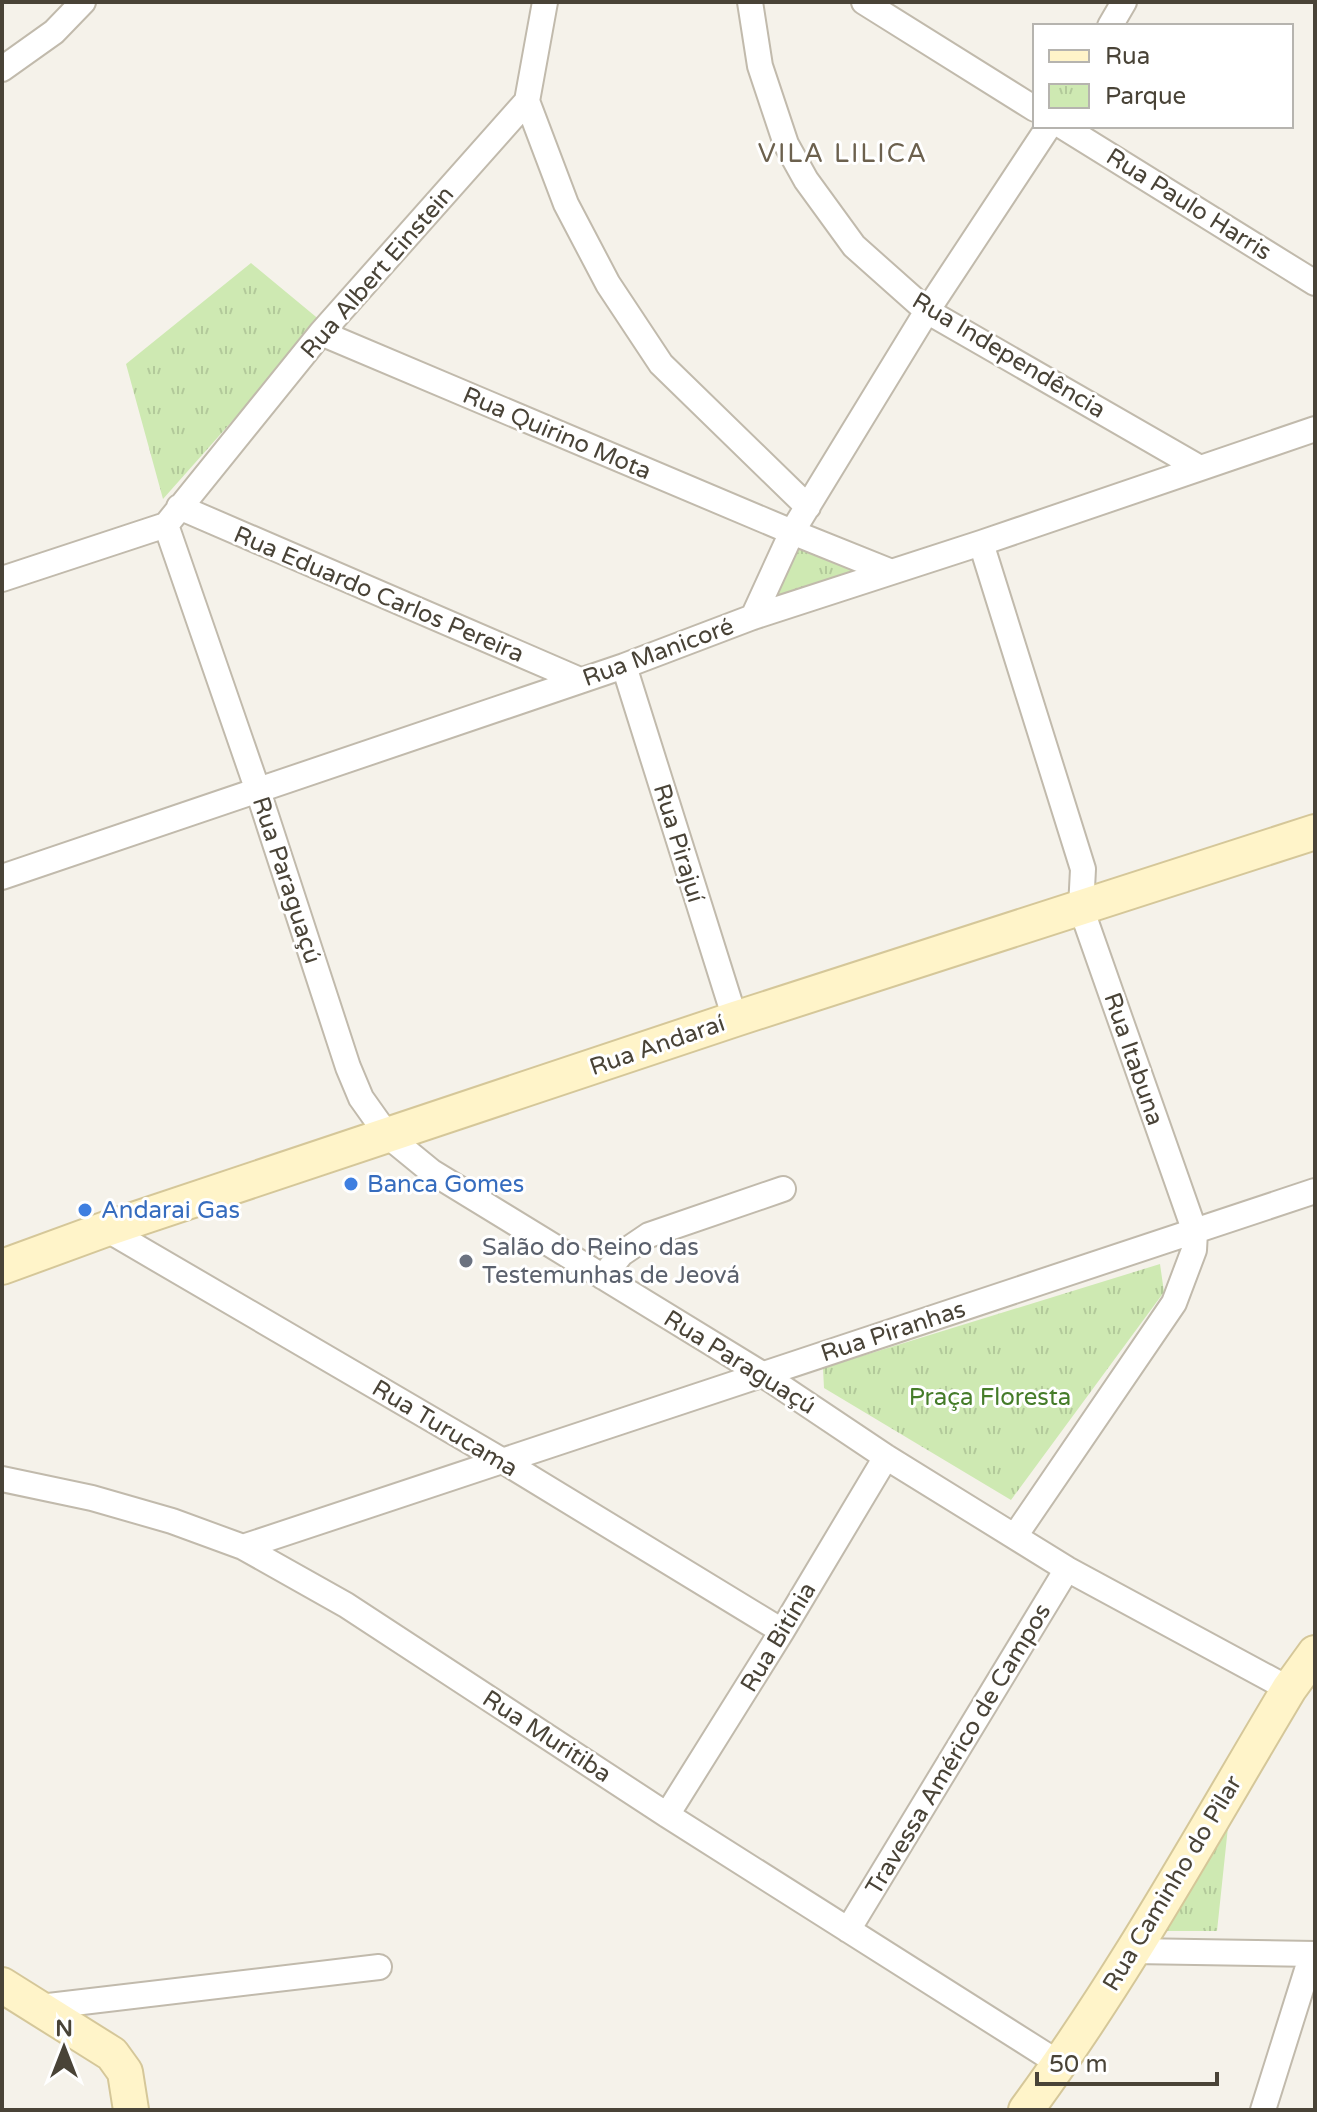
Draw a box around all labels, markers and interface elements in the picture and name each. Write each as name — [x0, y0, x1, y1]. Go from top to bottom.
legend — [1033, 24, 1293, 128]
text: Rua — [1105, 42, 1150, 71]
text: Parque — [1105, 82, 1186, 111]
district label: VILA LILICA — [758, 138, 928, 169]
street label: Rua Paulo Harris — [1101, 142, 1277, 267]
street label: Rua Albert Einstein — [295, 180, 460, 364]
street label: Rua Independência — [907, 286, 1111, 425]
street label: Rua Quirino Mota — [458, 381, 655, 486]
street label: Rua Eduardo Carlos Pereira — [229, 520, 528, 669]
street label: Rua Manicoré — [579, 612, 738, 693]
street label: Rua Pirajuí — [647, 780, 710, 906]
street label: Rua Paraguaçú — [246, 793, 327, 967]
street label: Rua Itabuna — [1097, 989, 1170, 1129]
street label: Rua Andaraí — [586, 1009, 729, 1082]
place label: Banca Gomes — [367, 1170, 524, 1199]
marker: Banca Gomes — [342, 1175, 360, 1193]
place label: Andarai Gas — [101, 1196, 240, 1225]
marker: Andarai Gas — [76, 1201, 94, 1219]
place label: Salão do Reino das Testemunhas de Jeová — [482, 1233, 740, 1290]
marker: Salão do Reino das Testemunhas de Jeová — [457, 1252, 475, 1270]
street label: Rua Piranhas — [817, 1294, 969, 1368]
street label: Rua Paraguaçú — [658, 1304, 821, 1421]
street label: Rua Turucama — [367, 1374, 523, 1483]
park label: Praça Floresta — [909, 1383, 1071, 1412]
street label: Rua Bitínia — [734, 1577, 823, 1697]
street label: Travessa Américo de Campos — [860, 1598, 1057, 1900]
street label: Rua Muritiba — [477, 1684, 617, 1789]
street label: Rua Caminho do Pilar — [1097, 1770, 1249, 1996]
north arrow — [24, 2008, 104, 2088]
text: N — [55, 2016, 73, 2042]
scale bar — [1037, 2036, 1217, 2086]
text: 50 m — [1049, 2050, 1107, 2079]

